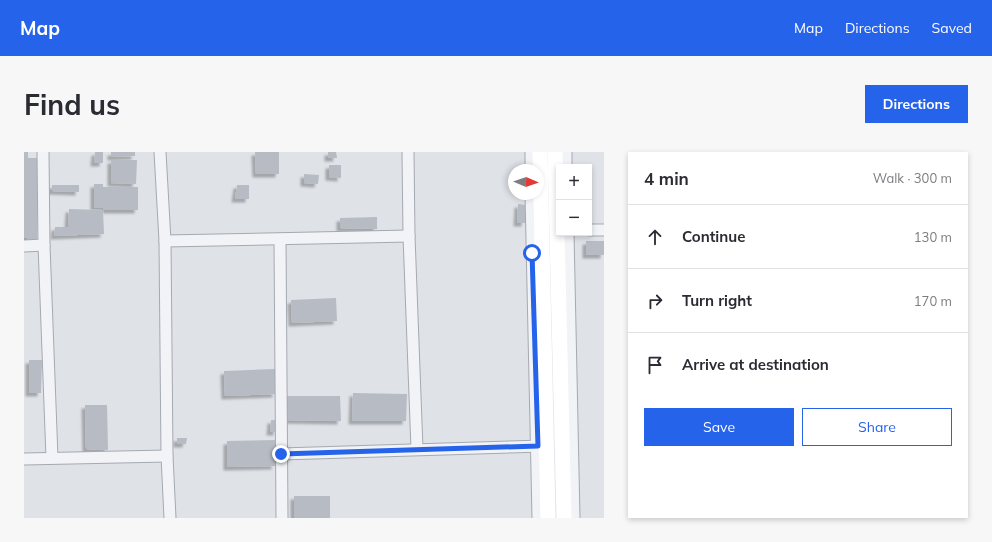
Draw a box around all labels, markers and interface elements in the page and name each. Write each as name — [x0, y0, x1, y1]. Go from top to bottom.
text: Map — [20, 16, 60, 40]
text: Map — [794, 19, 823, 37]
text: Directions — [845, 19, 910, 37]
text: Saved — [932, 19, 972, 37]
button: Directions — [865, 85, 968, 123]
text: Find us — [24, 87, 120, 122]
north arrow — [508, 164, 544, 200]
map controls — [556, 164, 592, 236]
button: + — [556, 164, 592, 200]
text: 4 min — [644, 168, 689, 189]
text: Walk · 300 m — [873, 170, 952, 186]
button: − — [556, 200, 592, 236]
icon: ahead — [644, 226, 666, 248]
text: Continue — [682, 227, 745, 246]
text: 130 m — [914, 229, 952, 245]
route start — [523, 244, 541, 262]
icon: right — [644, 290, 666, 312]
text: Turn right — [682, 291, 752, 310]
text: 170 m — [914, 293, 952, 309]
icon: arrive — [644, 354, 666, 376]
text: Arrive at destination — [682, 355, 829, 374]
button: Save — [644, 408, 794, 446]
button: Share — [802, 408, 952, 446]
route end — [272, 445, 290, 463]

